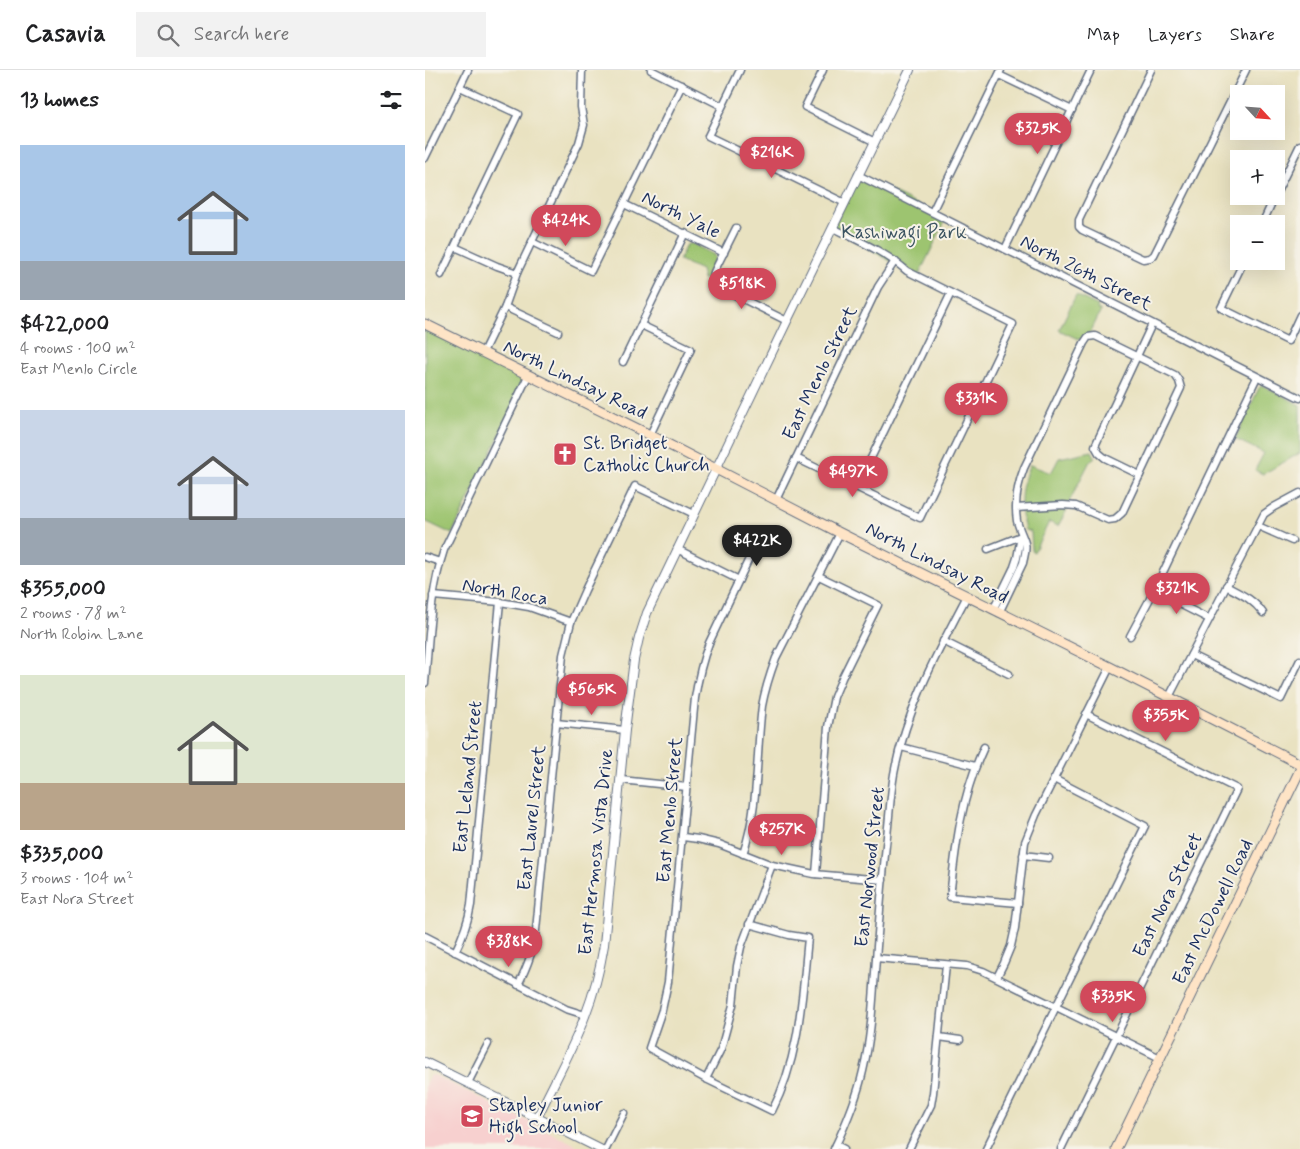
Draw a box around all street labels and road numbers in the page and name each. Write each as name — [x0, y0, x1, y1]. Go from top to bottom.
street label: North Yale — [637, 185, 725, 245]
street label: North 26th Street — [1016, 229, 1156, 317]
street label: East Menlo Street — [777, 302, 863, 444]
street label: North Lindsay Road — [499, 334, 651, 426]
street label: North Lindsay Road — [861, 516, 1013, 610]
street label: North Roca — [460, 572, 550, 612]
street label: East Leland Street — [448, 699, 488, 855]
street label: East Menlo Street — [651, 736, 689, 884]
street label: East Laurel Street — [512, 744, 552, 892]
street label: East Hermosa Vista Drive — [573, 747, 619, 956]
street label: East Norwood Street — [849, 786, 891, 948]
street label: East Nora Street — [1127, 828, 1209, 962]
street label: East McDowell Road — [1167, 835, 1259, 989]

